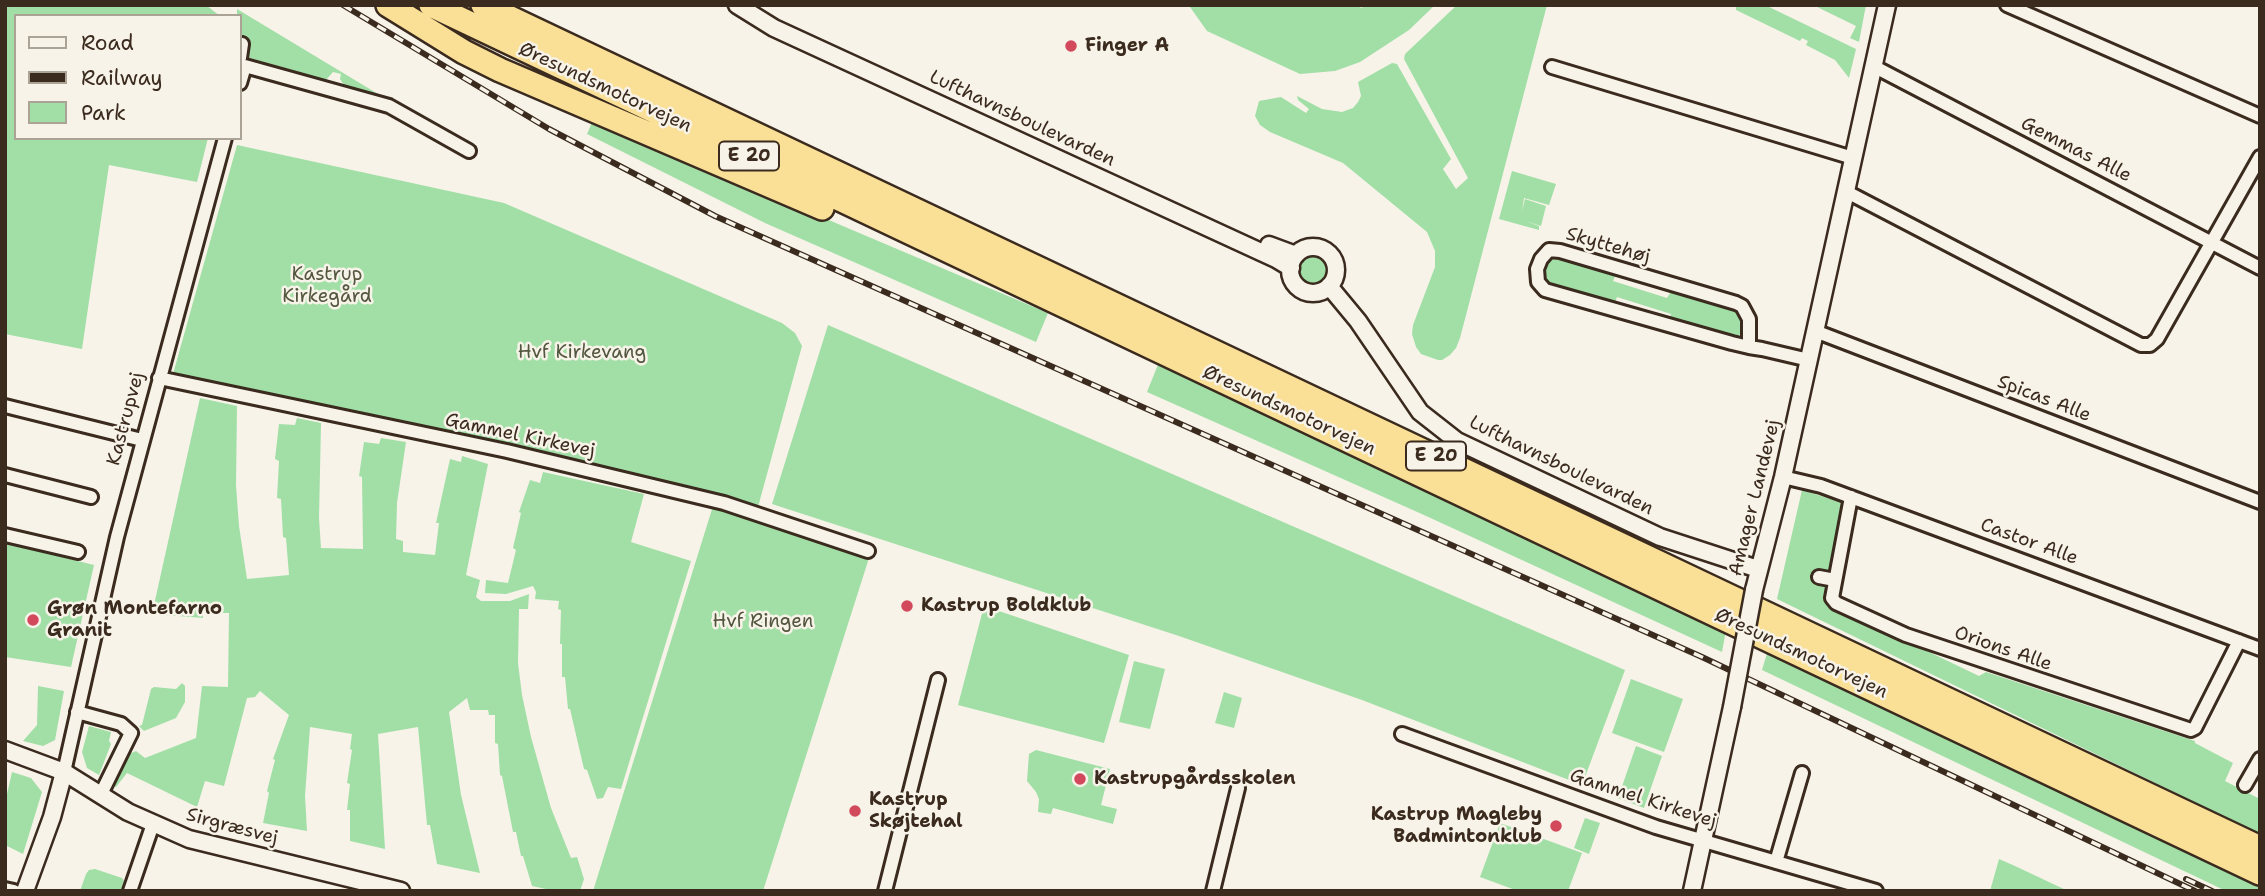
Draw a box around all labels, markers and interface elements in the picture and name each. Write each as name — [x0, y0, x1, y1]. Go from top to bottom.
legend — [14, 14, 242, 140]
text: Road — [81, 29, 134, 57]
place label: Finger A — [1085, 35, 1169, 57]
street label: Øresundsmotorvejen — [515, 38, 695, 138]
marker: Finger A — [1063, 38, 1079, 54]
text: Railway — [81, 64, 163, 92]
street label: Lufthavnsboulevarden — [926, 66, 1118, 172]
text: Park — [81, 99, 126, 127]
street label: Gemmas Alle — [2017, 112, 2135, 188]
road number: E 20 — [719, 141, 779, 170]
street label: Skyttehøj — [1563, 223, 1653, 269]
park label: Kastrup Kirkegård — [282, 264, 372, 308]
park label: Hvf Kirkevang — [518, 342, 646, 364]
street label: Øresundsmotorvejen — [1199, 361, 1379, 461]
street label: Kastrupvej — [103, 370, 149, 468]
street label: Spicas Alle — [1994, 371, 2094, 427]
street label: Gammel Kirkevej — [443, 409, 597, 463]
street label: Lufthavnsboulevarden — [1465, 411, 1657, 521]
street label: Amager Landevej — [1725, 417, 1785, 579]
road number: E 20 — [1406, 442, 1466, 470]
street label: Castor Alle — [1977, 514, 2081, 570]
place label: Kastrup Boldklub — [921, 595, 1091, 617]
place label: Grøn Montefarno Granit — [47, 598, 222, 642]
marker: Kastrup Boldklub — [899, 598, 915, 614]
street label: Øresundsmotorvejen — [1711, 604, 1891, 704]
park label: Hvf Ringen — [713, 611, 813, 633]
marker: Grøn Montefarno Granit — [25, 612, 41, 628]
street label: Orions Alle — [1951, 622, 2055, 676]
street label: Gammel Kirkevej — [1567, 765, 1719, 833]
place label: Kastrupgårdsskolen — [1094, 768, 1296, 790]
marker: Kastrupgårdsskolen — [1072, 771, 1088, 787]
place label: Kastrup Skøjtehal — [869, 789, 963, 833]
marker: Kastrup Skøjtehal — [847, 803, 863, 819]
street label: Sirgræsvej — [184, 804, 280, 850]
place label: Kastrup Magleby Badmintonklub — [1371, 804, 1542, 848]
marker: Kastrup Magleby Badmintonklub — [1548, 818, 1564, 834]

